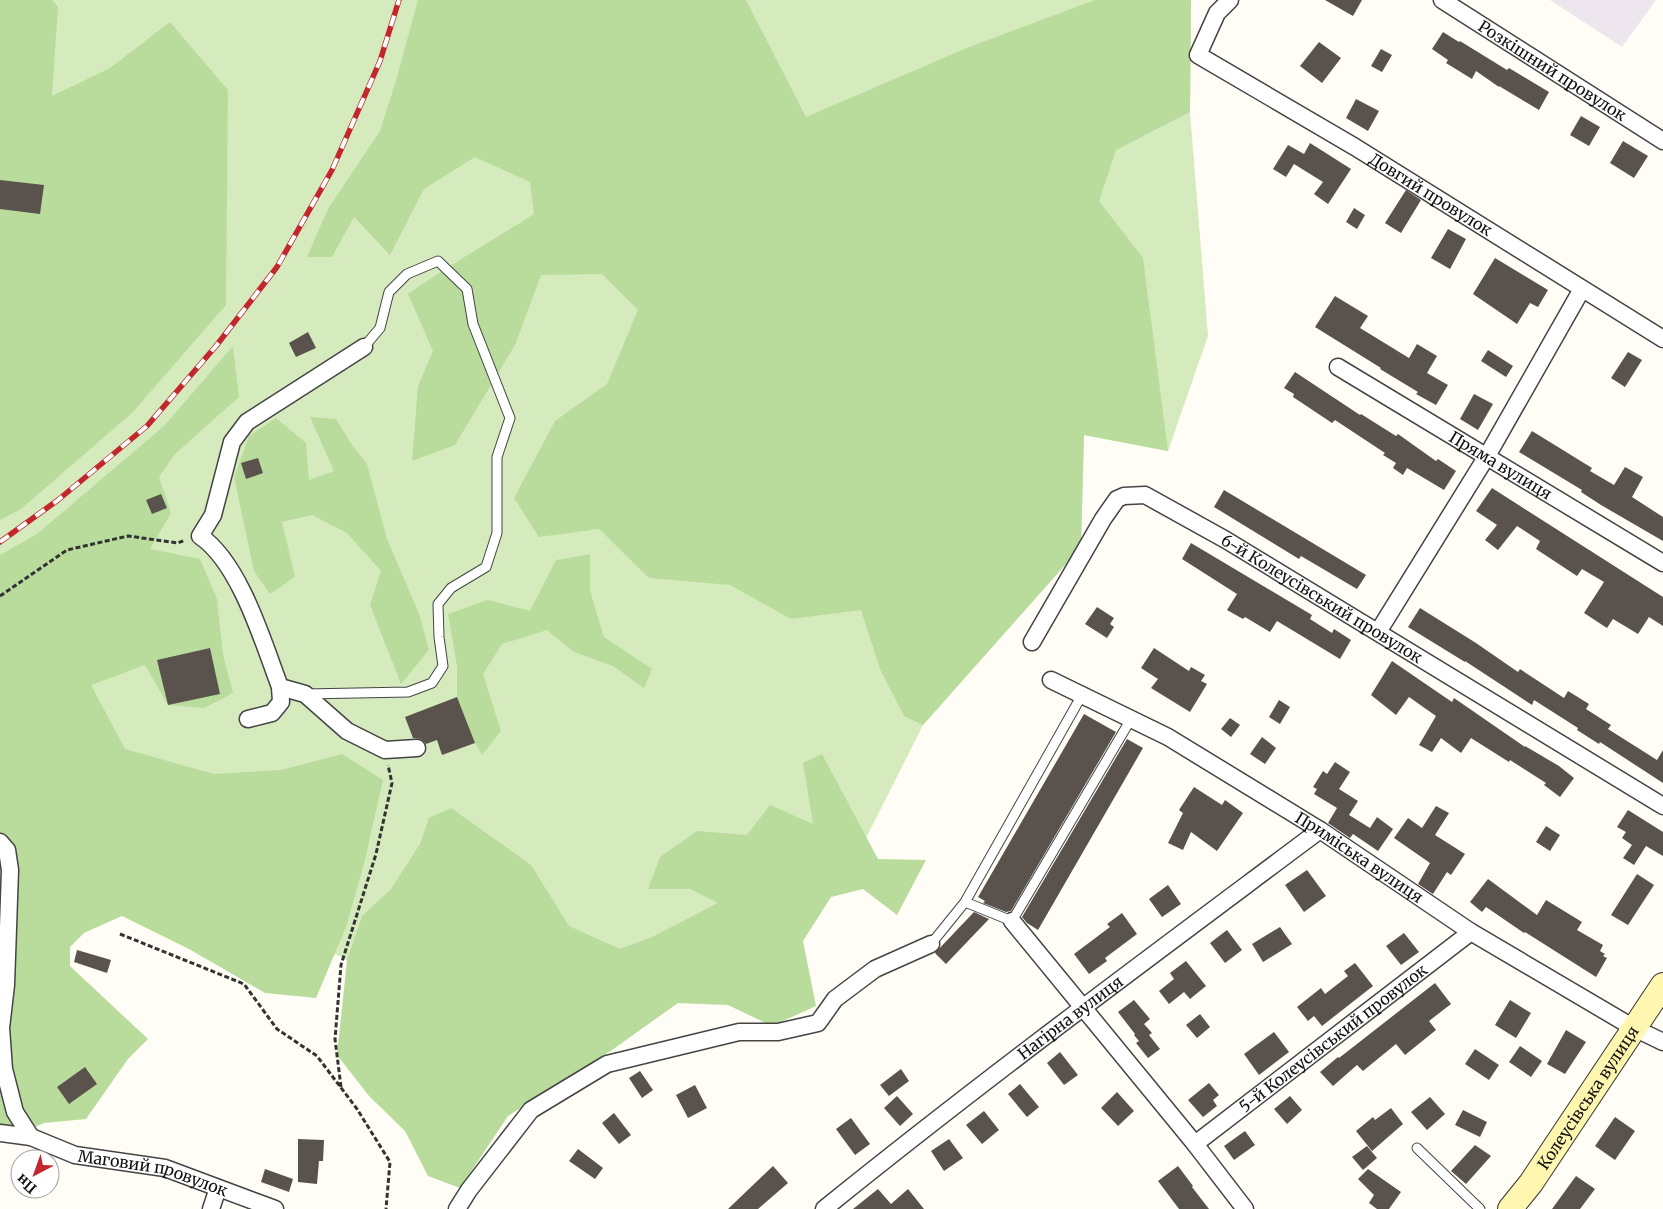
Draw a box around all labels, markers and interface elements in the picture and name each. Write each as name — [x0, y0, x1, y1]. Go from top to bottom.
street label: Розкішний провулок — [1475, 16, 1630, 125]
street label: Довгий провулок — [1366, 149, 1496, 240]
street label: Пряма вулиця — [1446, 427, 1556, 504]
street label: 6-й Колеусівський провулок — [1218, 529, 1426, 667]
street label: Приміська вулиця — [1292, 807, 1427, 907]
street label: 5-й Колеусівський провулок — [1235, 960, 1431, 1116]
street label: Нагірна вулиця — [1014, 971, 1127, 1064]
street label: Колеусівська вулиця — [1533, 1022, 1643, 1173]
street label: Маговий провулок — [77, 1146, 231, 1201]
north arrow — [10, 1149, 60, 1199]
text: Пн — [13, 1170, 40, 1198]

